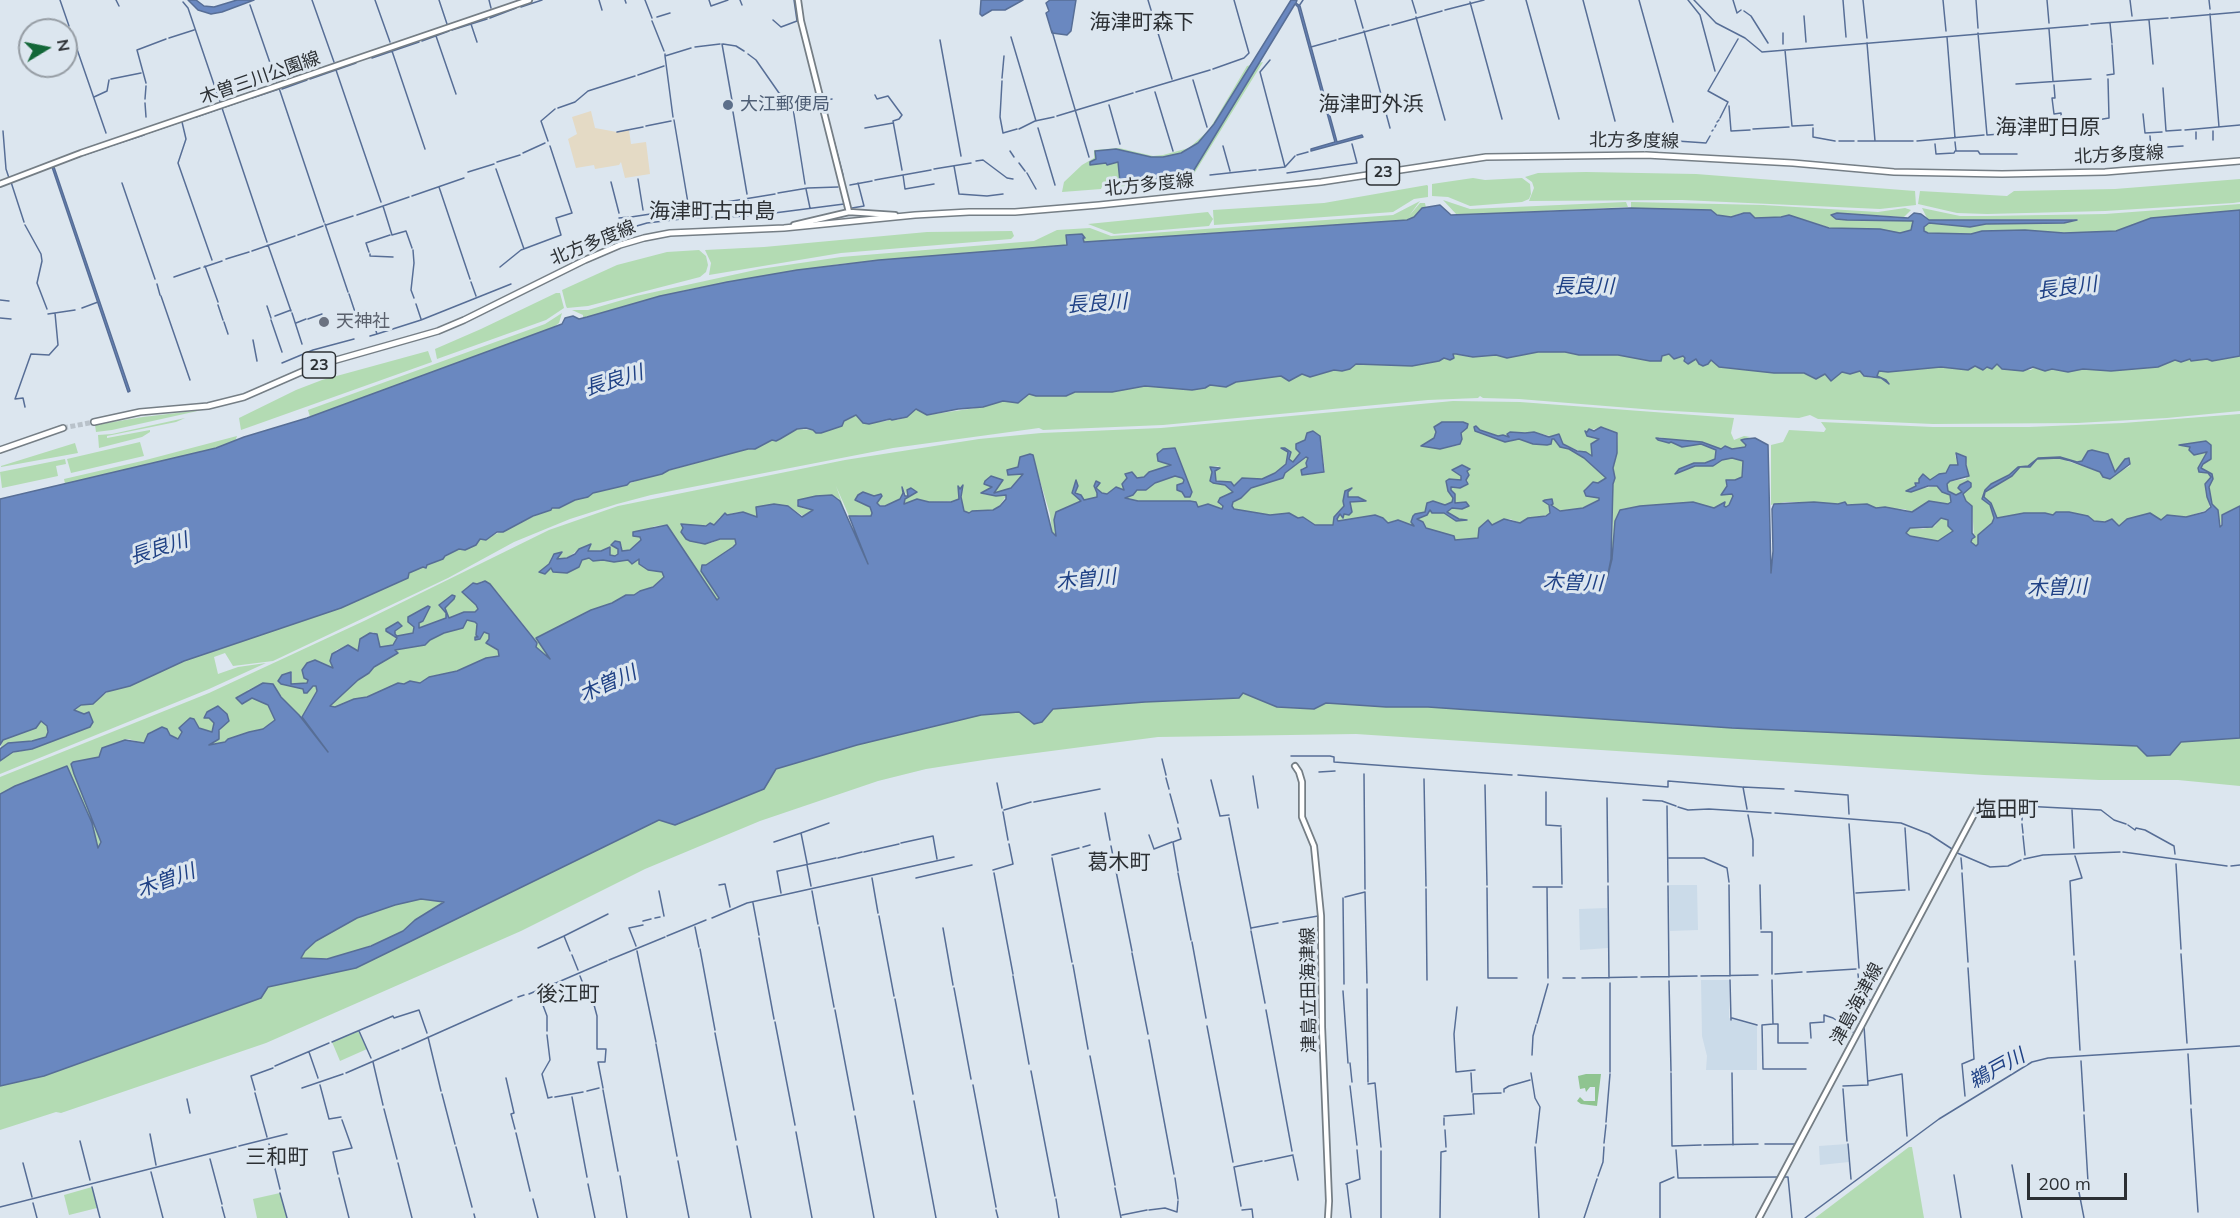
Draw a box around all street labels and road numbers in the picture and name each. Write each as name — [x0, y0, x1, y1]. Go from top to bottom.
street label: 木曽三川公園線 — [197, 47, 323, 109]
street label: 北方多度線 — [1589, 129, 1679, 153]
street label: 北方多度線 — [2073, 142, 2165, 168]
road number: 23 — [1366, 159, 1400, 185]
street label: 北方多度線 — [1103, 170, 1195, 200]
street label: 北方多度線 — [547, 216, 639, 270]
road number: 23 — [302, 352, 336, 378]
street label: 津島立田海津線 — [1297, 927, 1321, 1053]
street label: 津島海津線 — [1826, 959, 1888, 1049]

